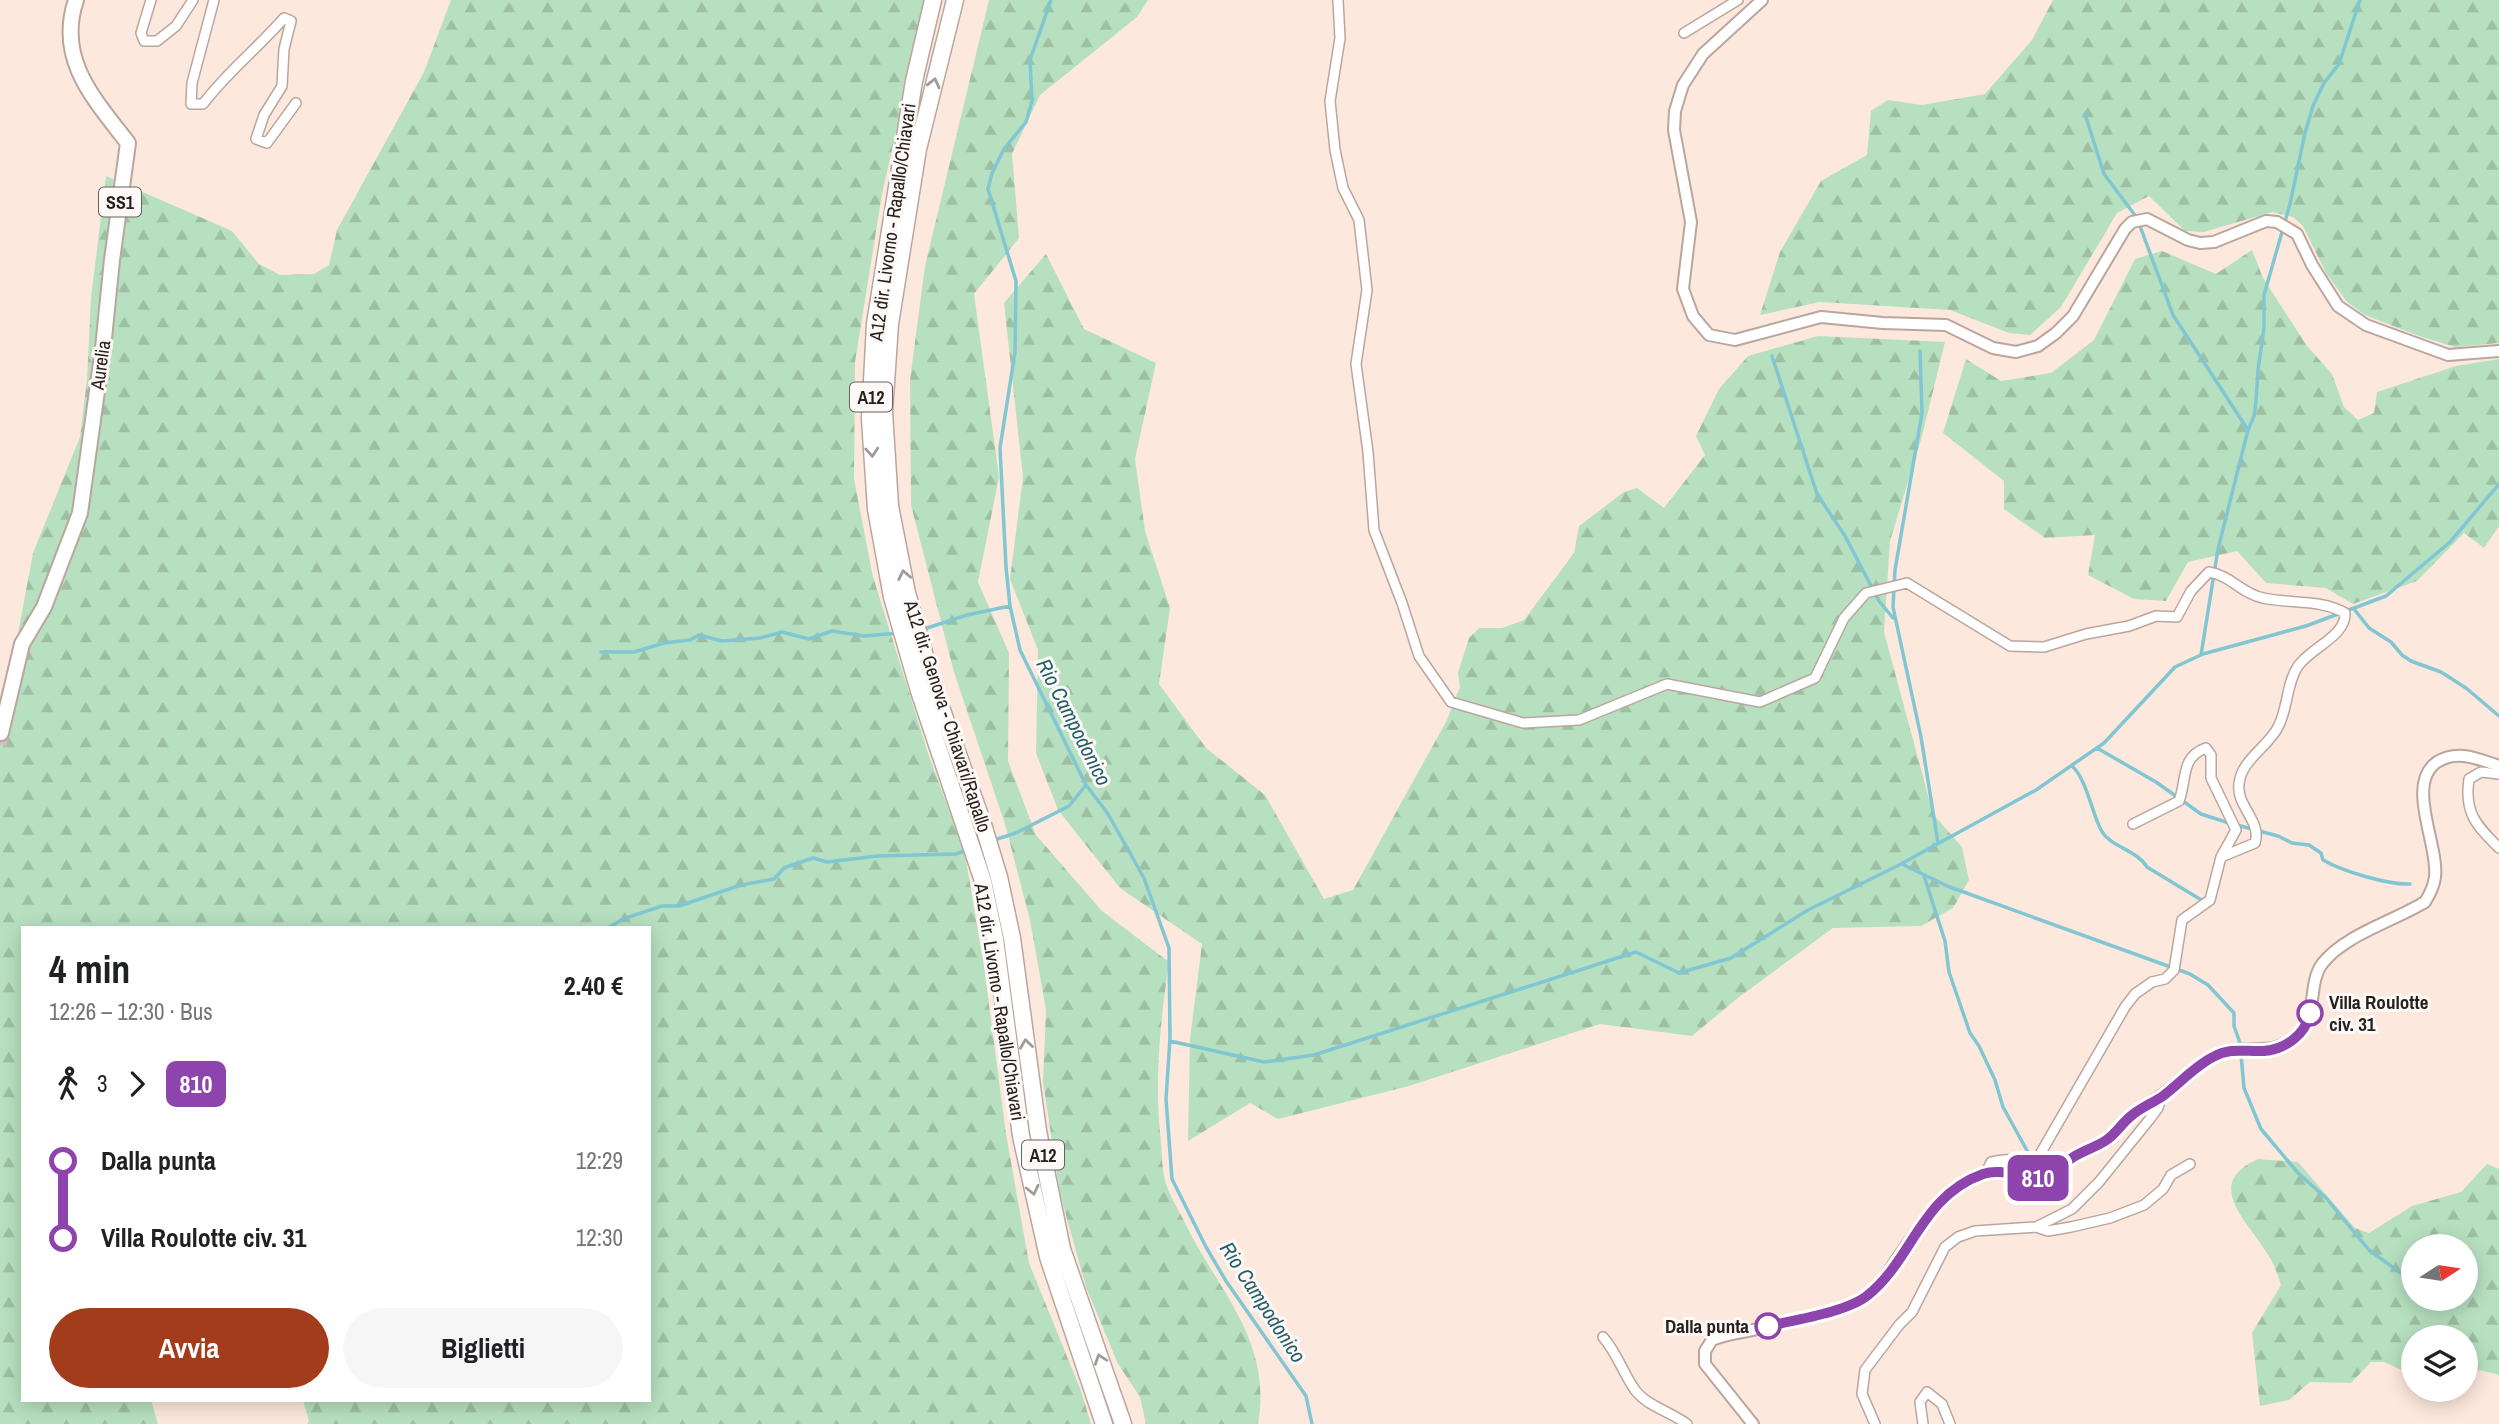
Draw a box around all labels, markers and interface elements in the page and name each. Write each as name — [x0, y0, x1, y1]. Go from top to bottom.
one-way arrow — [926, 77, 941, 89]
street label: A12 dir. Livorno - Rapallo/Chiavari — [862, 101, 922, 344]
road number: SS1 — [99, 188, 141, 216]
street label: Aurelia — [84, 338, 116, 392]
road number: A12 — [850, 382, 892, 412]
one-way arrow — [864, 446, 879, 457]
one-way arrow — [897, 569, 912, 581]
street label: A12 dir. Genova - Chiavari/Rapallo — [898, 596, 998, 835]
water label: Rio Campodonico — [1030, 654, 1118, 790]
street label: A12 dir. Livorno - Rapallo/Chiavari — [968, 881, 1032, 1123]
text: 4 min — [49, 944, 130, 995]
text: 2.40 € — [564, 968, 623, 1003]
place label: Villa Roulotte civ. 31 — [2329, 989, 2429, 1037]
text: 12:26 – 12:30 · Bus — [49, 996, 213, 1027]
marker: Villa Roulotte civ. 31 — [2297, 1000, 2323, 1026]
one-way arrow — [1019, 1038, 1034, 1050]
icon: walk — [49, 1065, 87, 1103]
icon: forward — [118, 1065, 156, 1103]
text: 3 — [97, 1068, 108, 1099]
text: 810 — [180, 1068, 212, 1100]
road number: A12 — [1022, 1140, 1064, 1170]
text: Dalla punta — [101, 1143, 216, 1178]
text: 12:29 — [576, 1145, 623, 1176]
line badge: 810 — [1998, 1155, 2078, 1201]
text: 810 — [2022, 1162, 2054, 1194]
one-way arrow — [1025, 1184, 1039, 1196]
text: Villa Roulotte civ. 31 — [101, 1220, 306, 1255]
text: 12:30 — [576, 1222, 623, 1253]
north arrow — [2401, 1234, 2478, 1311]
map controls — [2401, 1234, 2478, 1402]
water label: Rio Campodonico — [1213, 1236, 1313, 1368]
button: Avvia — [49, 1308, 329, 1388]
button: Biglietti — [343, 1308, 623, 1388]
place label: Dalla punta — [1665, 1313, 1749, 1339]
marker: Dalla punta — [1755, 1313, 1781, 1339]
button: layers — [2401, 1325, 2478, 1402]
one-way arrow — [1095, 1354, 1109, 1366]

